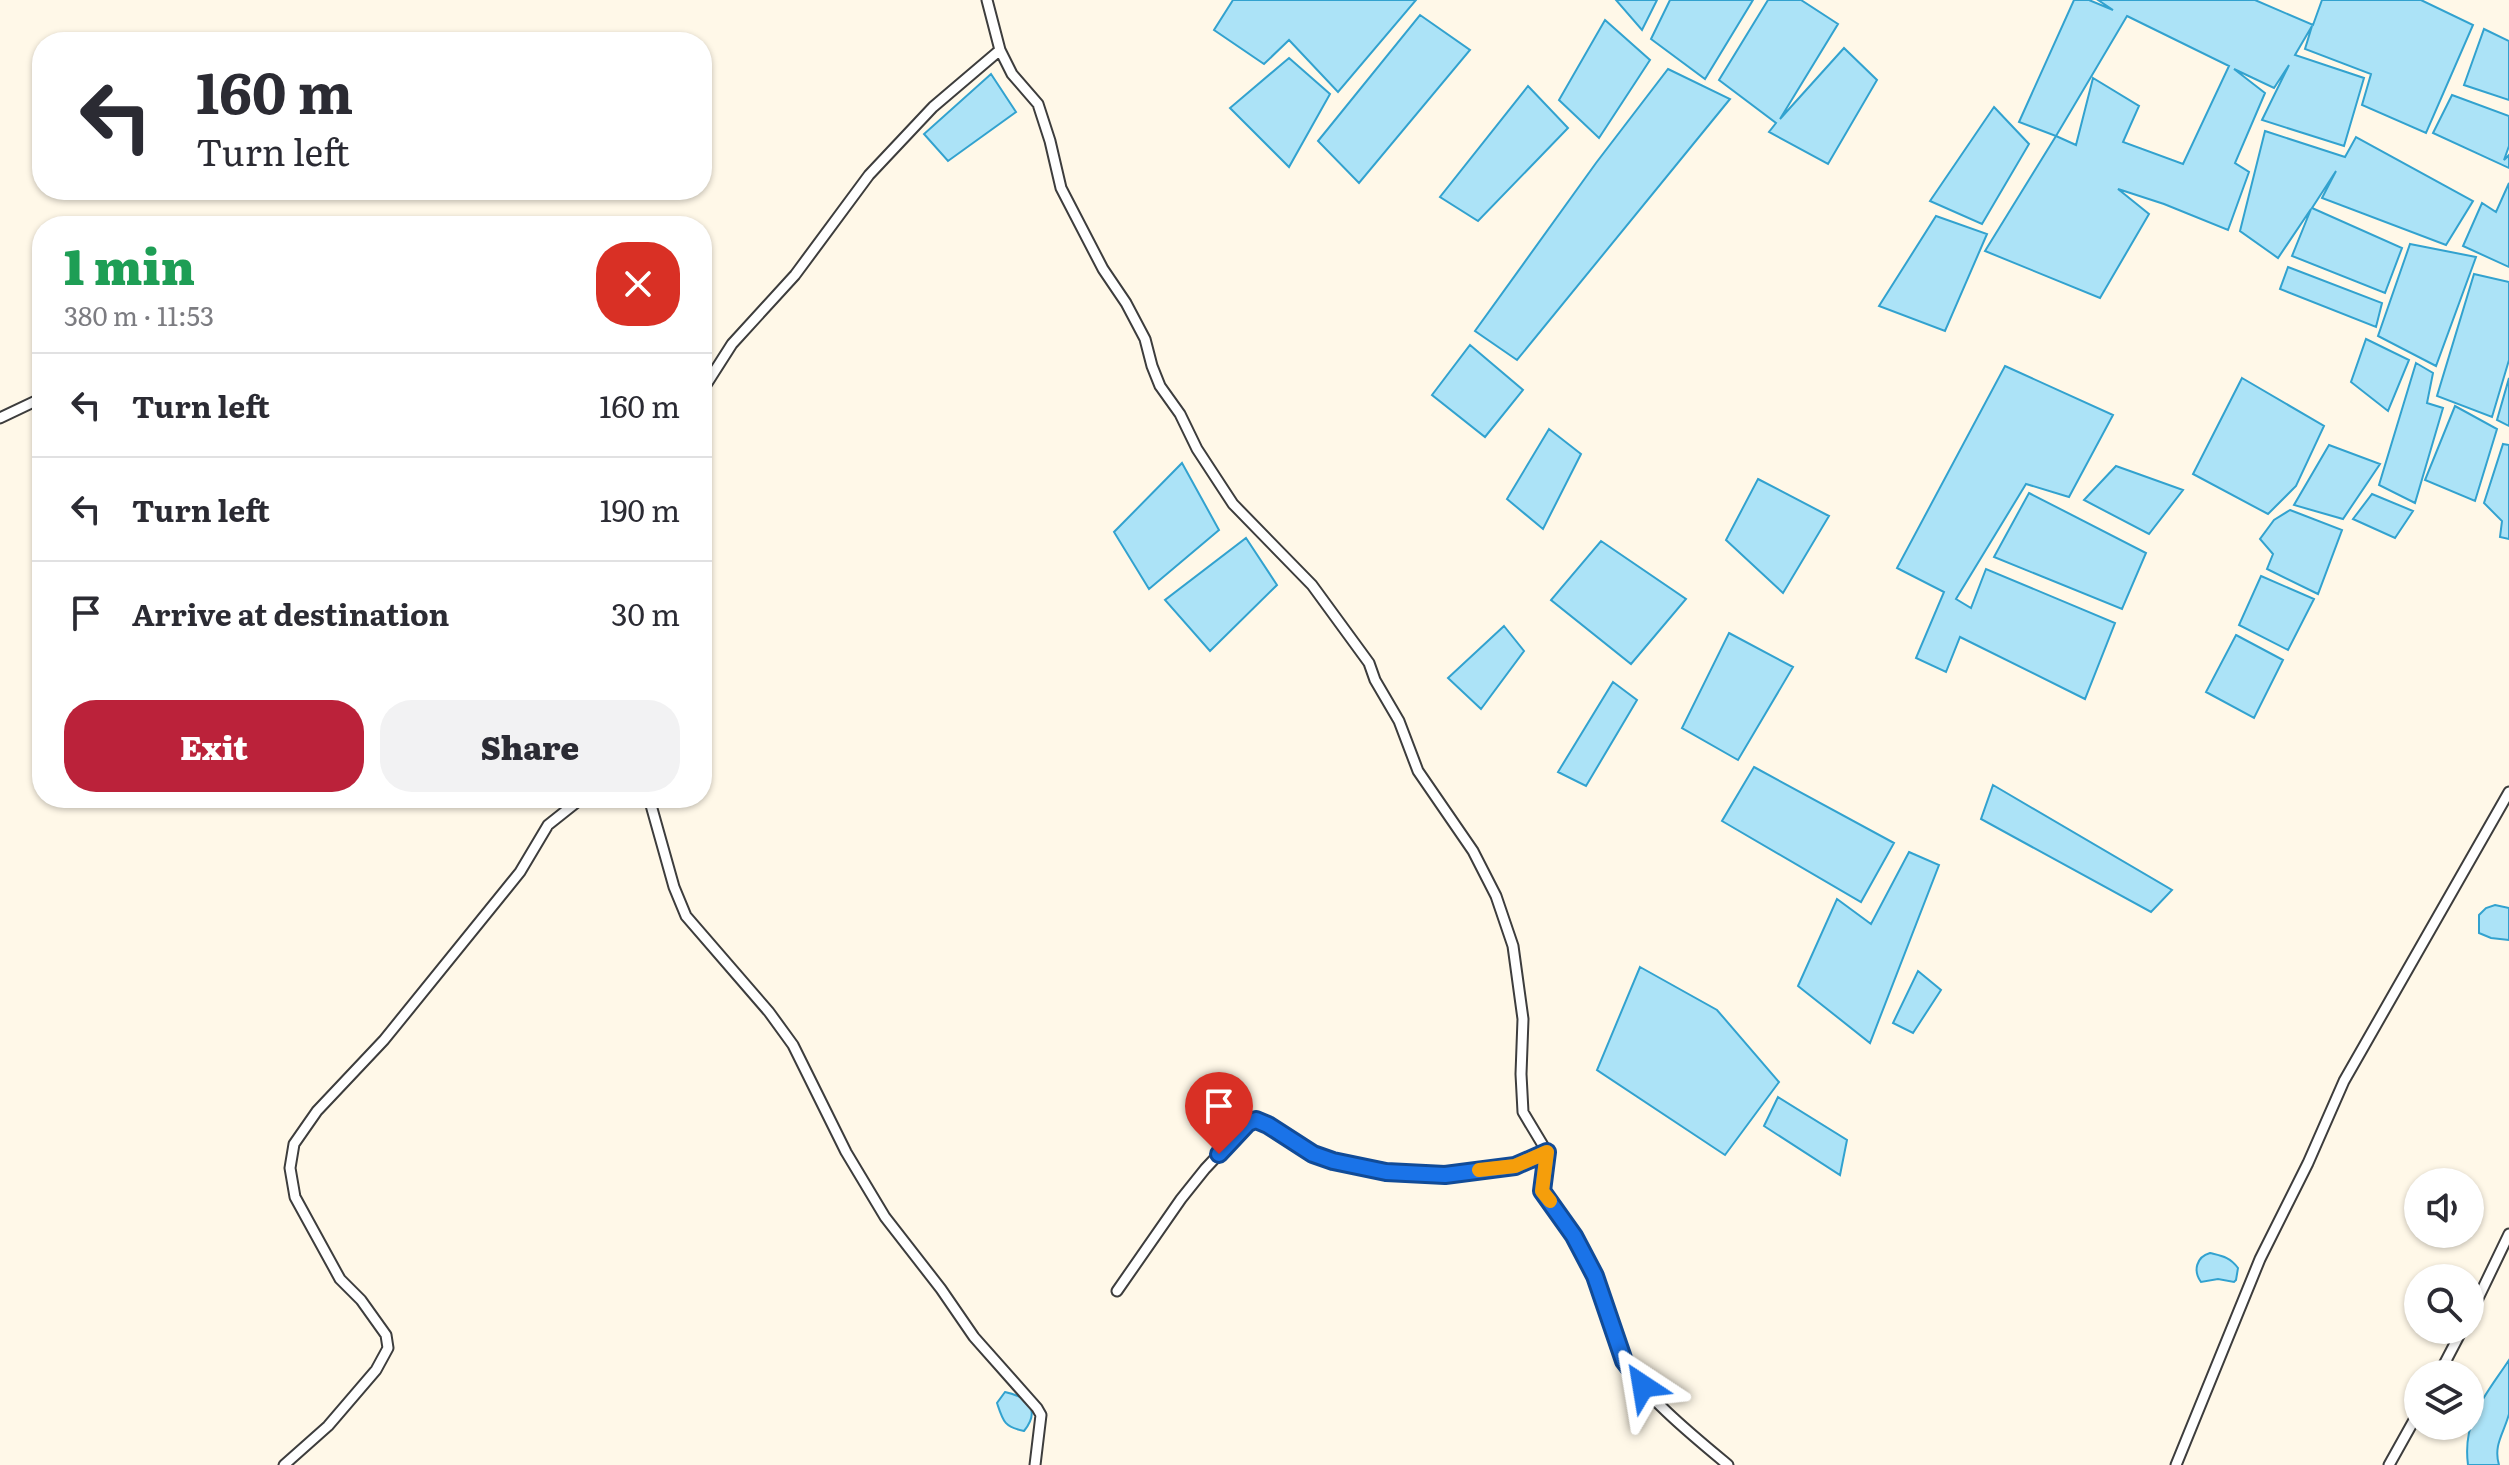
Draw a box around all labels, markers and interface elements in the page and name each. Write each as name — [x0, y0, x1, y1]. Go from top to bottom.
text: 160 m — [196, 48, 353, 131]
icon: left — [64, 64, 168, 168]
text: Turn left — [196, 124, 350, 177]
text: 1 min — [64, 229, 195, 300]
button: close — [596, 242, 680, 326]
text: 380 m · 11:53 — [64, 295, 214, 334]
icon: left — [64, 383, 108, 427]
text: Turn left — [132, 383, 270, 427]
text: 160 m — [599, 383, 680, 427]
icon: left — [64, 487, 108, 531]
text: Turn left — [132, 487, 270, 531]
text: 190 m — [600, 487, 680, 531]
icon: arrive — [64, 591, 108, 635]
text: Arrive at destination — [132, 591, 449, 635]
text: 30 m — [611, 591, 680, 635]
button: Exit — [64, 700, 364, 792]
button: Share — [380, 700, 680, 792]
pin — [1185, 1072, 1253, 1154]
icon: arrive — [1197, 1084, 1241, 1128]
map controls — [2404, 1168, 2484, 1440]
button: sound — [2404, 1168, 2484, 1248]
button: search — [2404, 1264, 2484, 1344]
position arrow — [1601, 1344, 1685, 1428]
button: layers — [2404, 1360, 2484, 1440]

